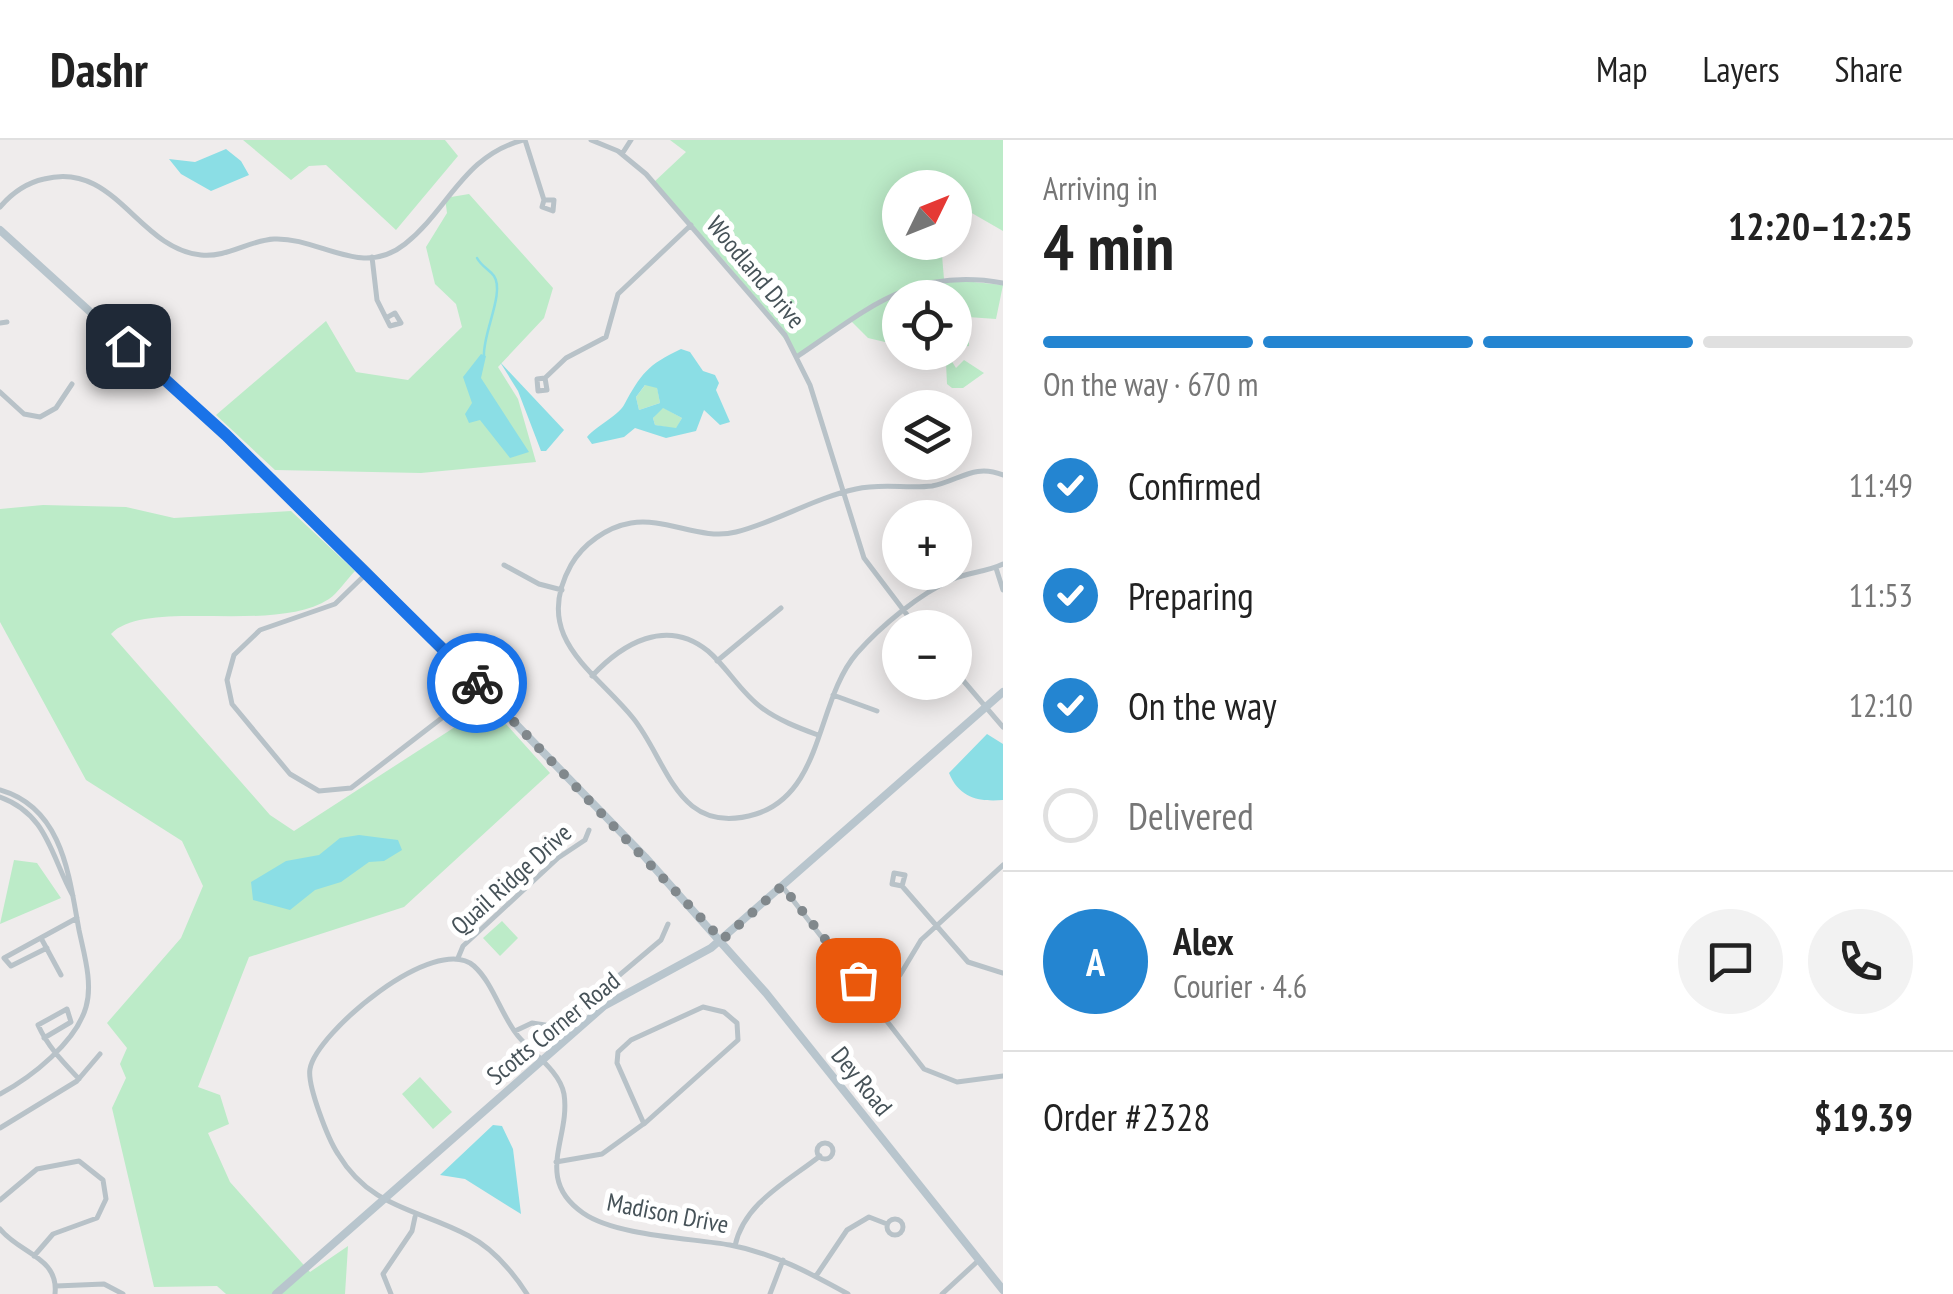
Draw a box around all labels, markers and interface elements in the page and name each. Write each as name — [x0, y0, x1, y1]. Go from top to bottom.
text: Dashr — [50, 38, 148, 100]
text: Map — [1596, 46, 1647, 92]
text: Layers — [1702, 46, 1780, 92]
text: Share — [1835, 46, 1903, 92]
text: Arriving in — [1043, 167, 1158, 209]
north arrow — [882, 170, 972, 260]
map controls — [882, 170, 972, 700]
text: 12:20–12:25 — [1728, 201, 1913, 250]
text: 4 min — [1043, 204, 1174, 288]
street label: Woodland Drive — [700, 209, 812, 335]
button: locate — [882, 280, 972, 370]
pin — [86, 304, 171, 389]
icon: home — [101, 319, 156, 374]
text: On the way · 670 m — [1043, 363, 1258, 405]
button: layers — [882, 390, 972, 480]
icon: check — [1043, 458, 1098, 513]
text: Confirmed — [1128, 461, 1261, 510]
text: 11:49 — [1849, 464, 1913, 506]
button: + — [882, 500, 972, 590]
icon: check — [1043, 568, 1098, 623]
text: Preparing — [1128, 571, 1254, 620]
text: 11:53 — [1849, 574, 1913, 616]
button: − — [882, 610, 972, 700]
courier — [427, 633, 527, 733]
icon: bike — [450, 656, 505, 711]
icon: check — [1043, 678, 1098, 733]
text: On the way — [1128, 681, 1276, 730]
text: 12:10 — [1849, 684, 1913, 726]
text: Delivered — [1128, 791, 1254, 840]
street label: Quail Ridge Drive — [444, 817, 578, 941]
button: chat — [1678, 909, 1783, 1014]
button: phone — [1808, 909, 1913, 1014]
text: Alex — [1173, 916, 1234, 965]
text: A — [1086, 937, 1105, 986]
pin — [816, 938, 901, 1023]
icon: bag — [831, 953, 886, 1008]
street label: Scotts Corner Road — [480, 965, 626, 1091]
text: Courier · 4.6 — [1173, 965, 1307, 1007]
street label: Dey Road — [825, 1040, 899, 1122]
text: Order #2328 — [1043, 1092, 1210, 1141]
text: $19.39 — [1814, 1092, 1913, 1141]
street label: Madison Drive — [605, 1186, 731, 1240]

